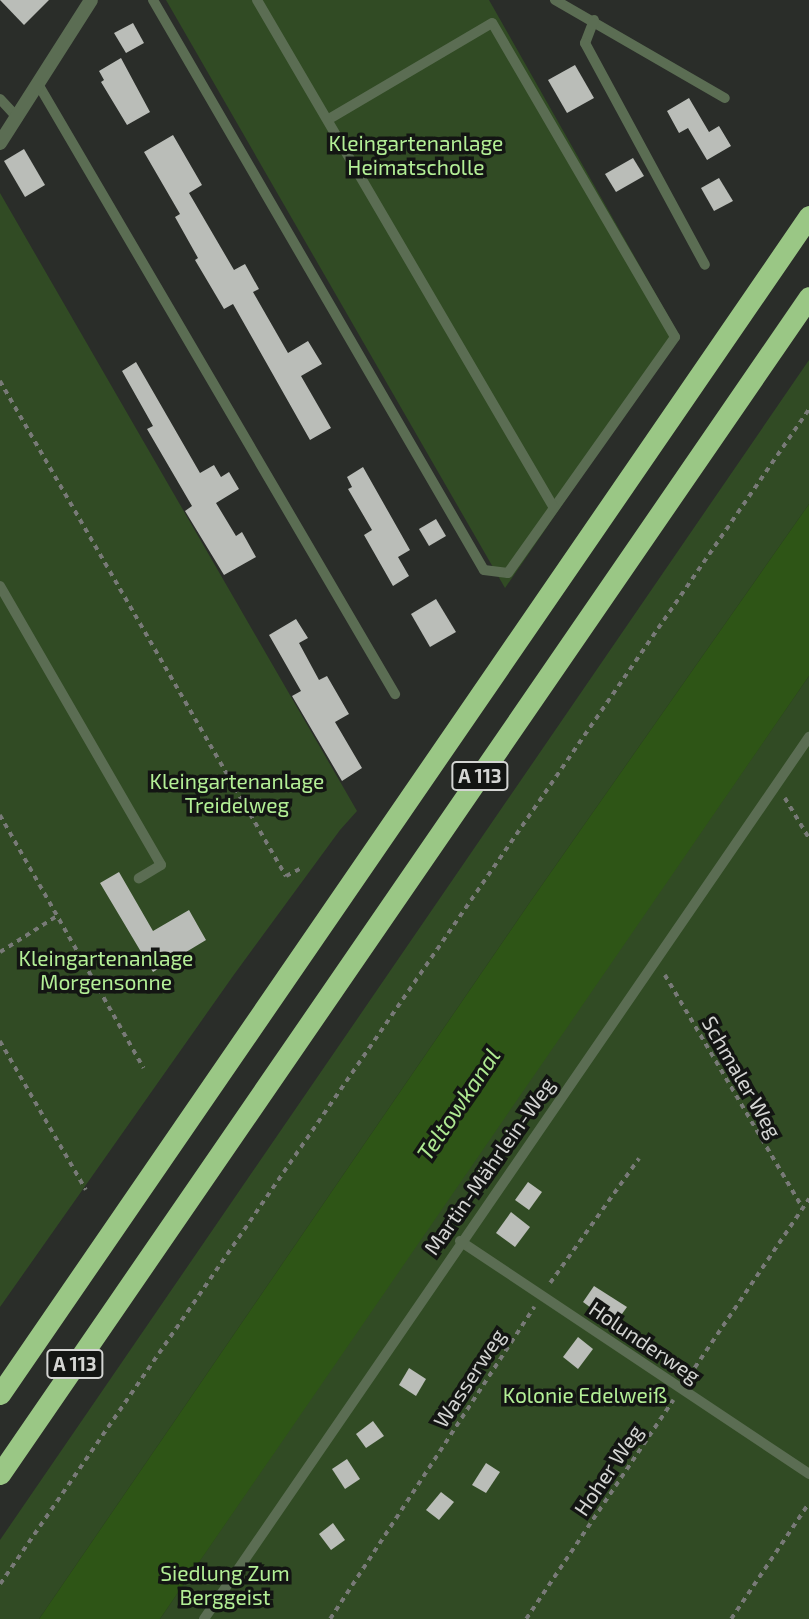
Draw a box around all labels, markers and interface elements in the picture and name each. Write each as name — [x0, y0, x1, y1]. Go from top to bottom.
park label: Kleingartenanlage Heimatscholle — [329, 130, 503, 180]
road number: A 113 — [450, 761, 510, 792]
park label: Kleingartenanlage Treidelweg — [150, 768, 324, 818]
park label: Kleingartenanlage Morgensonne — [19, 945, 193, 995]
street label: Schmaler Weg — [697, 1011, 787, 1143]
water label: Teltowkanal — [410, 1043, 506, 1165]
street label: Martin-Mährlein-Weg — [418, 1073, 560, 1259]
street label: Holunderweg — [585, 1296, 705, 1388]
street label: Wasserweg — [428, 1324, 510, 1432]
road number: A 113 — [45, 1348, 105, 1380]
park label: Kolonie Edelweiß — [503, 1382, 667, 1408]
street label: Hoher Weg — [568, 1419, 648, 1521]
park label: Siedlung Zum Berggeist — [160, 1560, 290, 1610]

